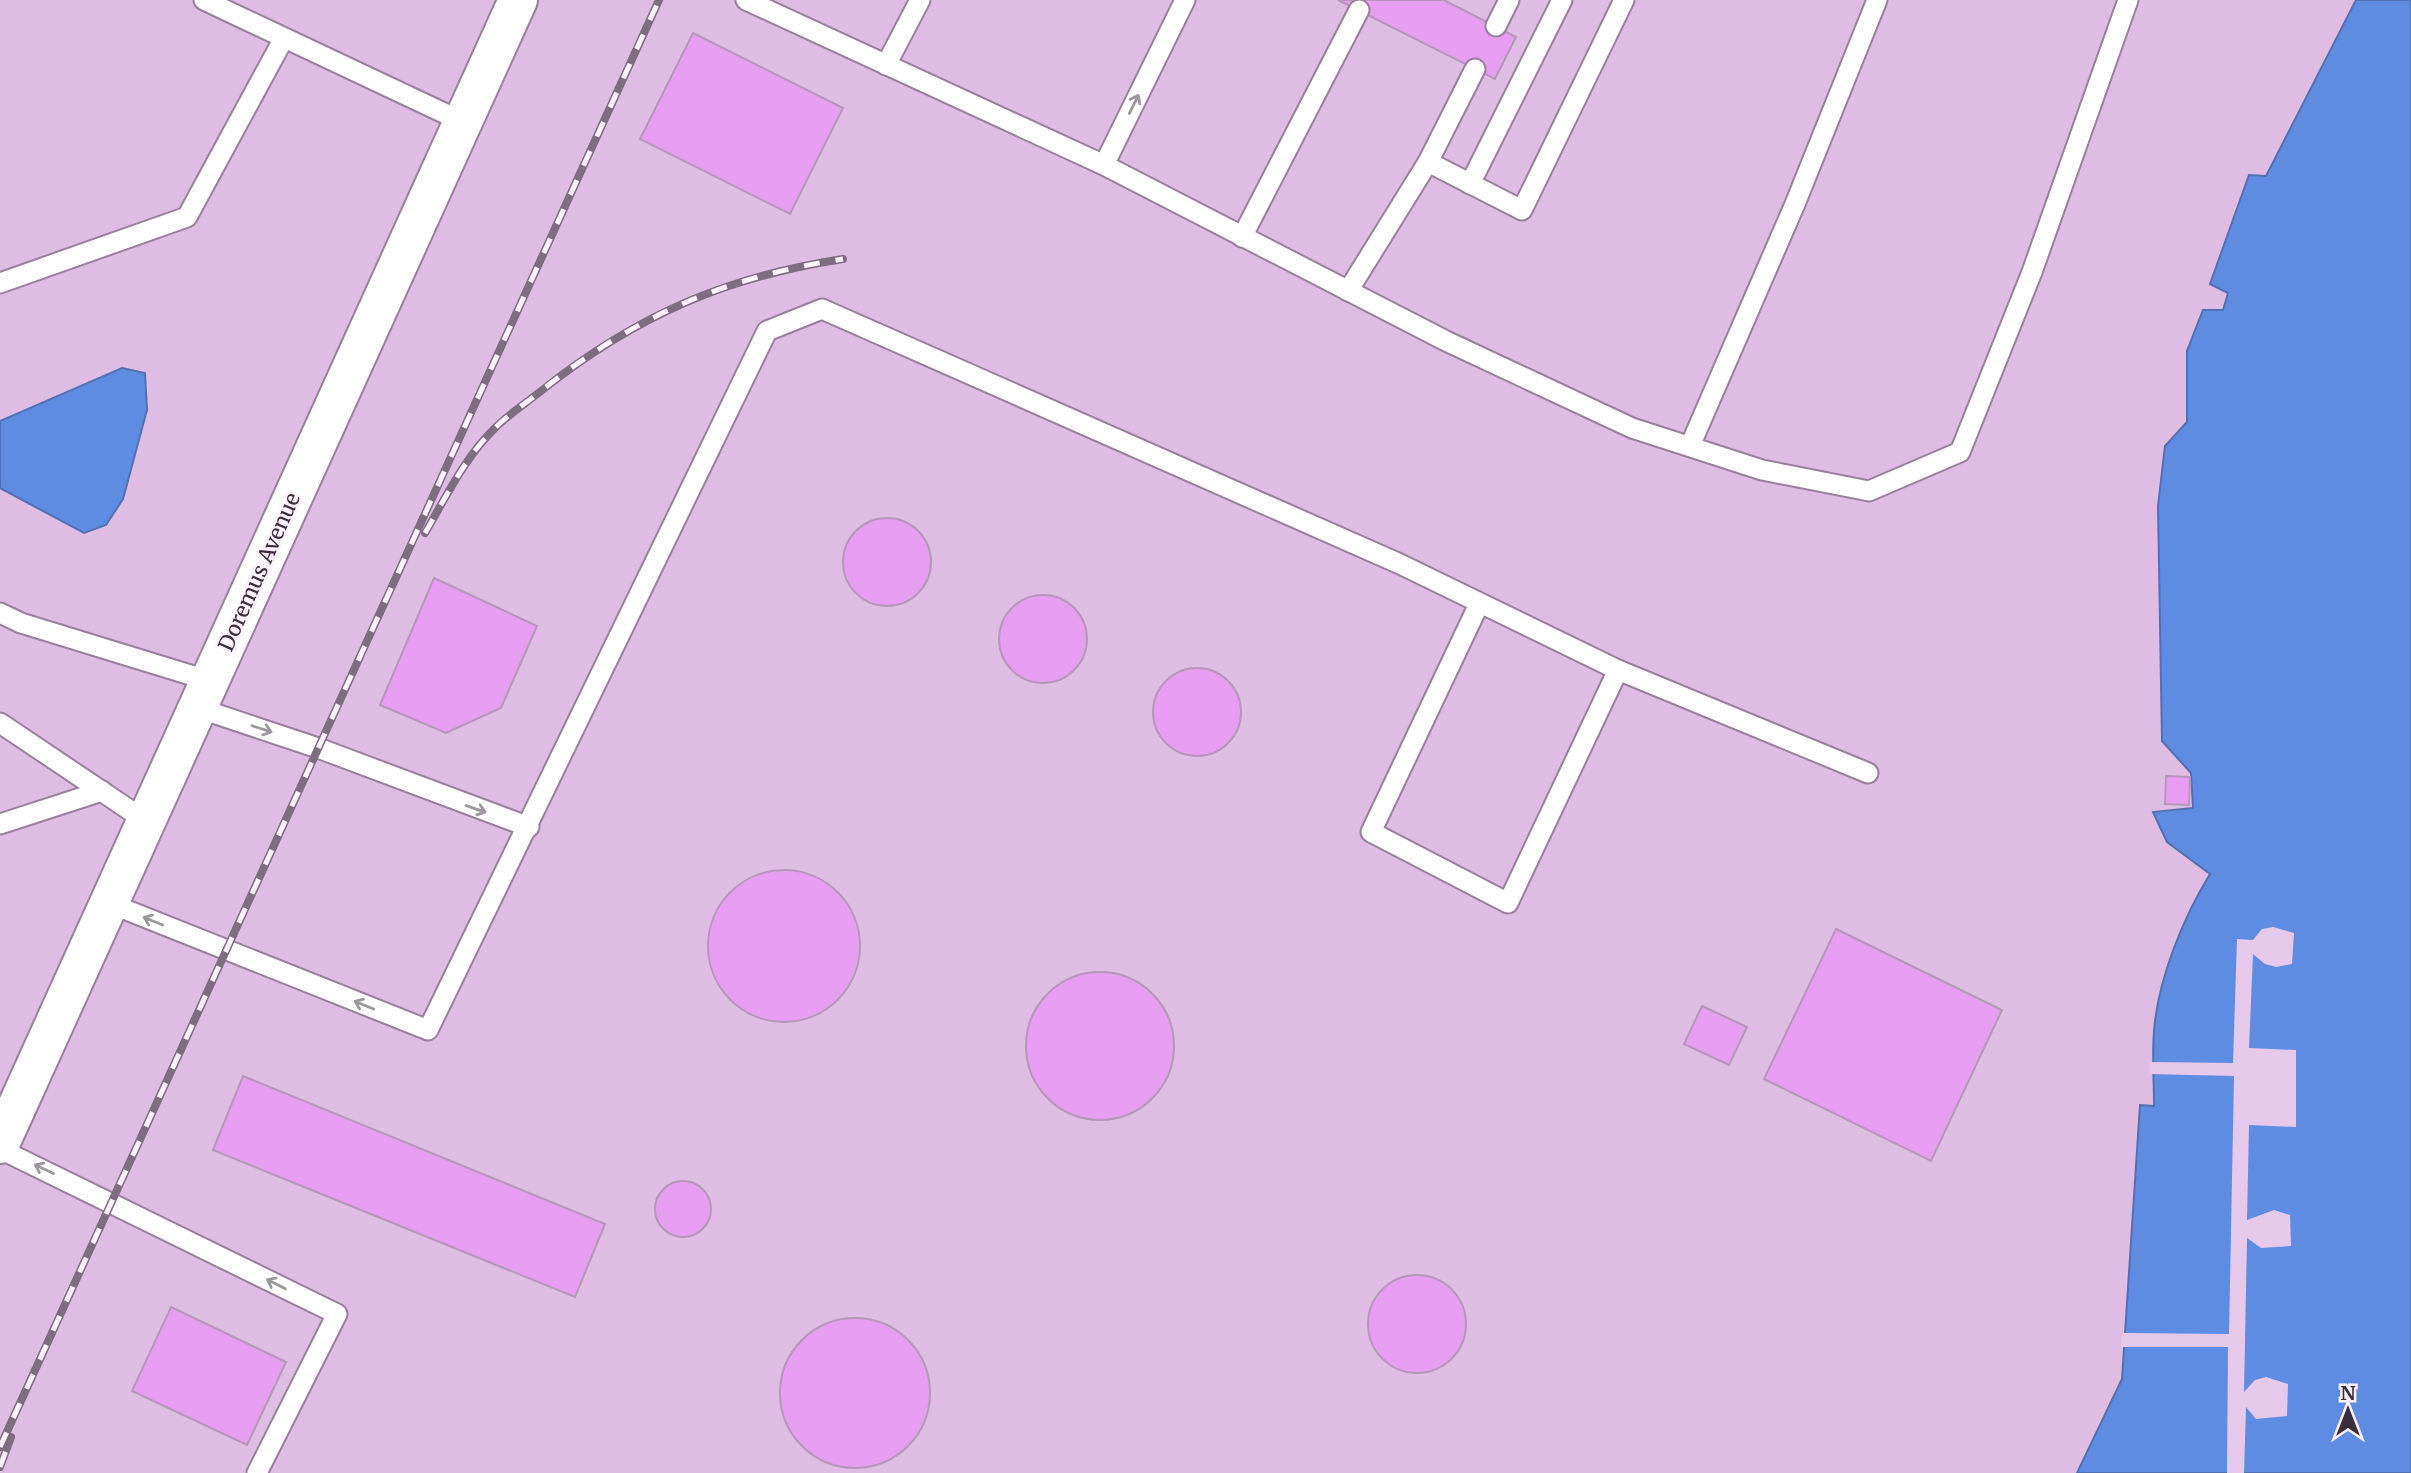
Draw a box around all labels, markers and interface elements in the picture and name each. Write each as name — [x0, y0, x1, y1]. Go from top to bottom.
one-way arrow — [1128, 94, 1142, 115]
street label: Doremus Avenue — [212, 488, 306, 655]
one-way arrow — [251, 724, 273, 737]
one-way arrow — [464, 804, 486, 816]
one-way arrow — [143, 913, 164, 926]
one-way arrow — [354, 998, 376, 1011]
one-way arrow — [34, 1162, 55, 1176]
one-way arrow — [266, 1276, 287, 1290]
north arrow — [2313, 1375, 2383, 1445]
text: N — [2340, 1381, 2356, 1405]

